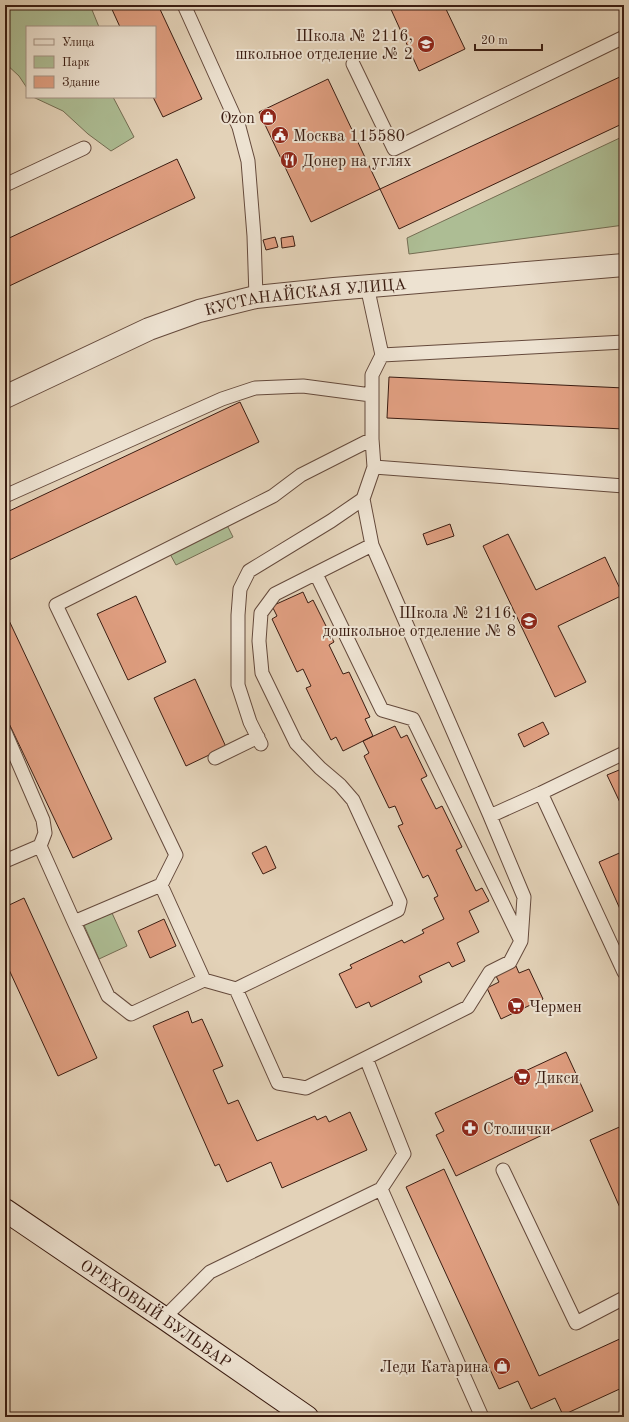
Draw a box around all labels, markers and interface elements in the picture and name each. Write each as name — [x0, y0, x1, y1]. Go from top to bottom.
legend — [26, 26, 156, 98]
scale bar — [475, 26, 542, 52]
place label: Школа № 2116, школьное отделение № 2 — [235, 29, 413, 63]
school or university icon: Школа № 2116, школьное отделение № 2 — [416, 34, 436, 54]
text: 20 m — [481, 35, 508, 47]
text: Улица — [62, 37, 95, 49]
text: Парк — [62, 57, 90, 69]
text: Здание — [62, 77, 100, 89]
shop icon: Ozon — [258, 107, 278, 127]
place label: Ozon — [220, 111, 255, 127]
public building icon: Москва 115580 — [270, 125, 290, 145]
place label: Москва 115580 — [293, 129, 405, 145]
restaurant icon: Донер на углях — [279, 150, 299, 170]
place label: Донер на углях — [302, 154, 412, 170]
street label: КУСТАНАЙСКАЯ УЛИЦА — [203, 277, 407, 319]
place label: Школа № 2116, дошкольное отделение № 8 — [323, 606, 516, 640]
school or university icon: Школа № 2116, дошкольное отделение № 8 — [519, 611, 539, 631]
supermarket icon: Чермен — [506, 996, 526, 1016]
place label: Чермен — [529, 1000, 582, 1016]
supermarket icon: Дикси — [512, 1067, 532, 1087]
place label: Дикси — [535, 1071, 579, 1087]
pharmacy icon: Столички — [460, 1118, 480, 1138]
place label: Столички — [483, 1122, 551, 1138]
street label: ОРЕХОВЫЙ БУЛЬВАР — [77, 1258, 233, 1372]
shop icon: Леди Катарина — [492, 1356, 512, 1376]
place label: Леди Катарина — [380, 1360, 489, 1376]

